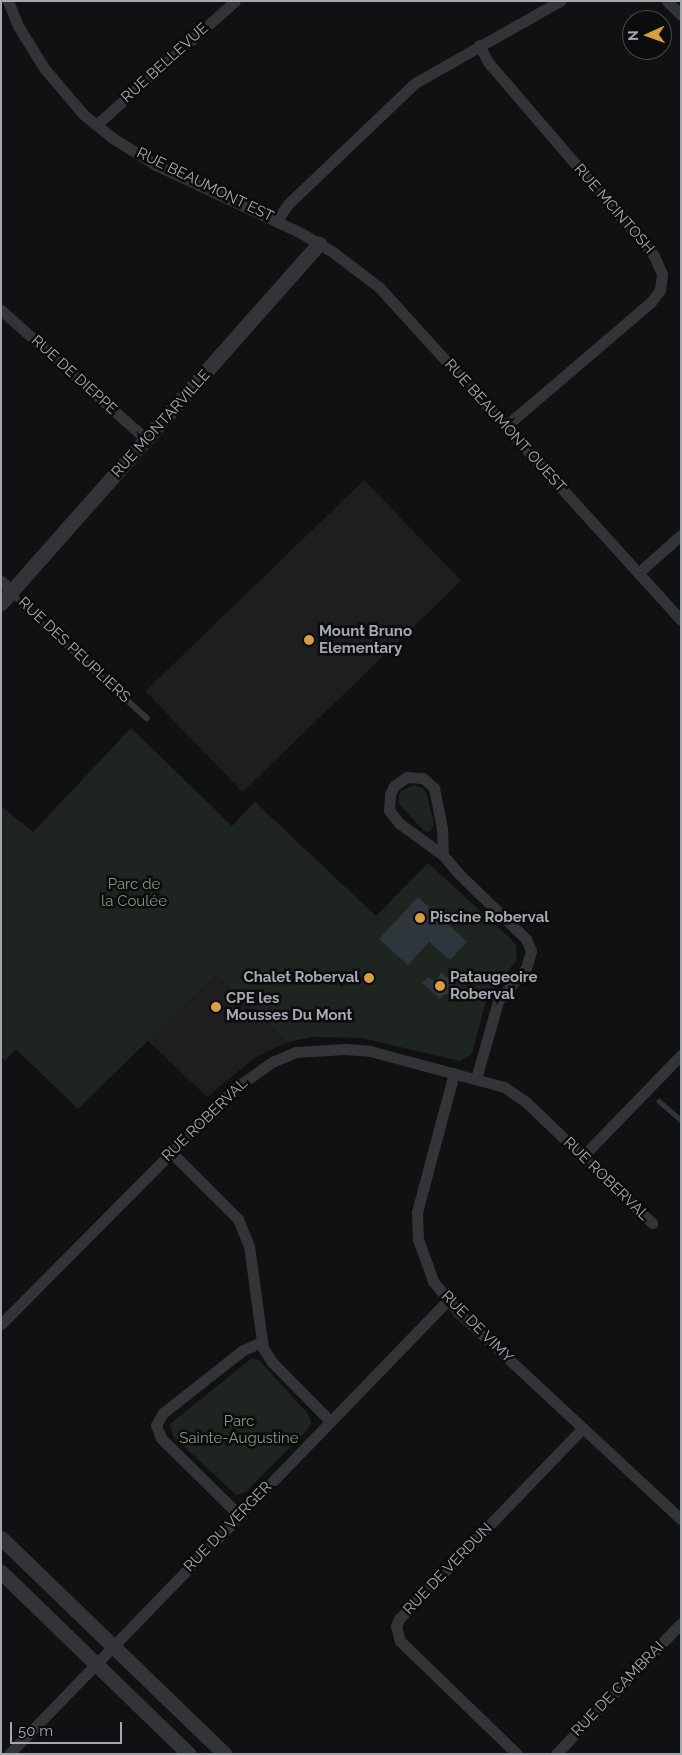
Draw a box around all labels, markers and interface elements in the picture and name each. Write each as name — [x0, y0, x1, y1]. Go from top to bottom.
north arrow — [622, 10, 672, 60]
street label: RUE BELLEVUE — [118, 19, 212, 107]
text: N — [625, 30, 641, 41]
street label: RUE BEAUMONT EST — [133, 144, 277, 226]
street label: RUE MCINTOSH — [570, 160, 658, 258]
street label: RUE DE DIEPPE — [27, 332, 121, 418]
street label: RUE BEAUMONT OUEST — [440, 356, 570, 496]
street label: RUE MONTARVILLE — [108, 367, 214, 481]
street label: RUE DES PEUPLIERS — [14, 593, 134, 707]
place label: Mount Bruno Elementary — [319, 622, 412, 657]
marker: Mount Bruno Elementary — [303, 634, 315, 646]
park label: Parc de la Coulée — [101, 875, 167, 910]
place label: Piscine Roberval — [430, 909, 549, 927]
marker: Piscine Roberval — [414, 912, 426, 924]
place label: Pataugeoire Roberval — [450, 968, 538, 1003]
place label: Chalet Roberval — [244, 969, 359, 987]
marker: Chalet Roberval — [363, 972, 375, 984]
marker: Pataugeoire Roberval — [434, 980, 446, 992]
place label: CPE les Mousses Du Mont — [226, 989, 352, 1024]
marker: CPE les Mousses Du Mont — [210, 1001, 222, 1013]
street label: RUE ROBERVAL — [158, 1075, 252, 1165]
street label: RUE ROBERVAL — [559, 1134, 653, 1224]
street label: RUE DE VIMY — [437, 1287, 517, 1367]
park label: Parc Sainte-Augustine — [179, 1412, 299, 1447]
street label: RUE DU VERGER — [180, 1478, 276, 1576]
street label: RUE DE VERDUN — [400, 1519, 496, 1619]
street label: RUE DE CAMBRAI — [568, 1638, 668, 1740]
scale bar — [12, 1712, 125, 1744]
text: 50 m — [18, 1722, 53, 1740]

